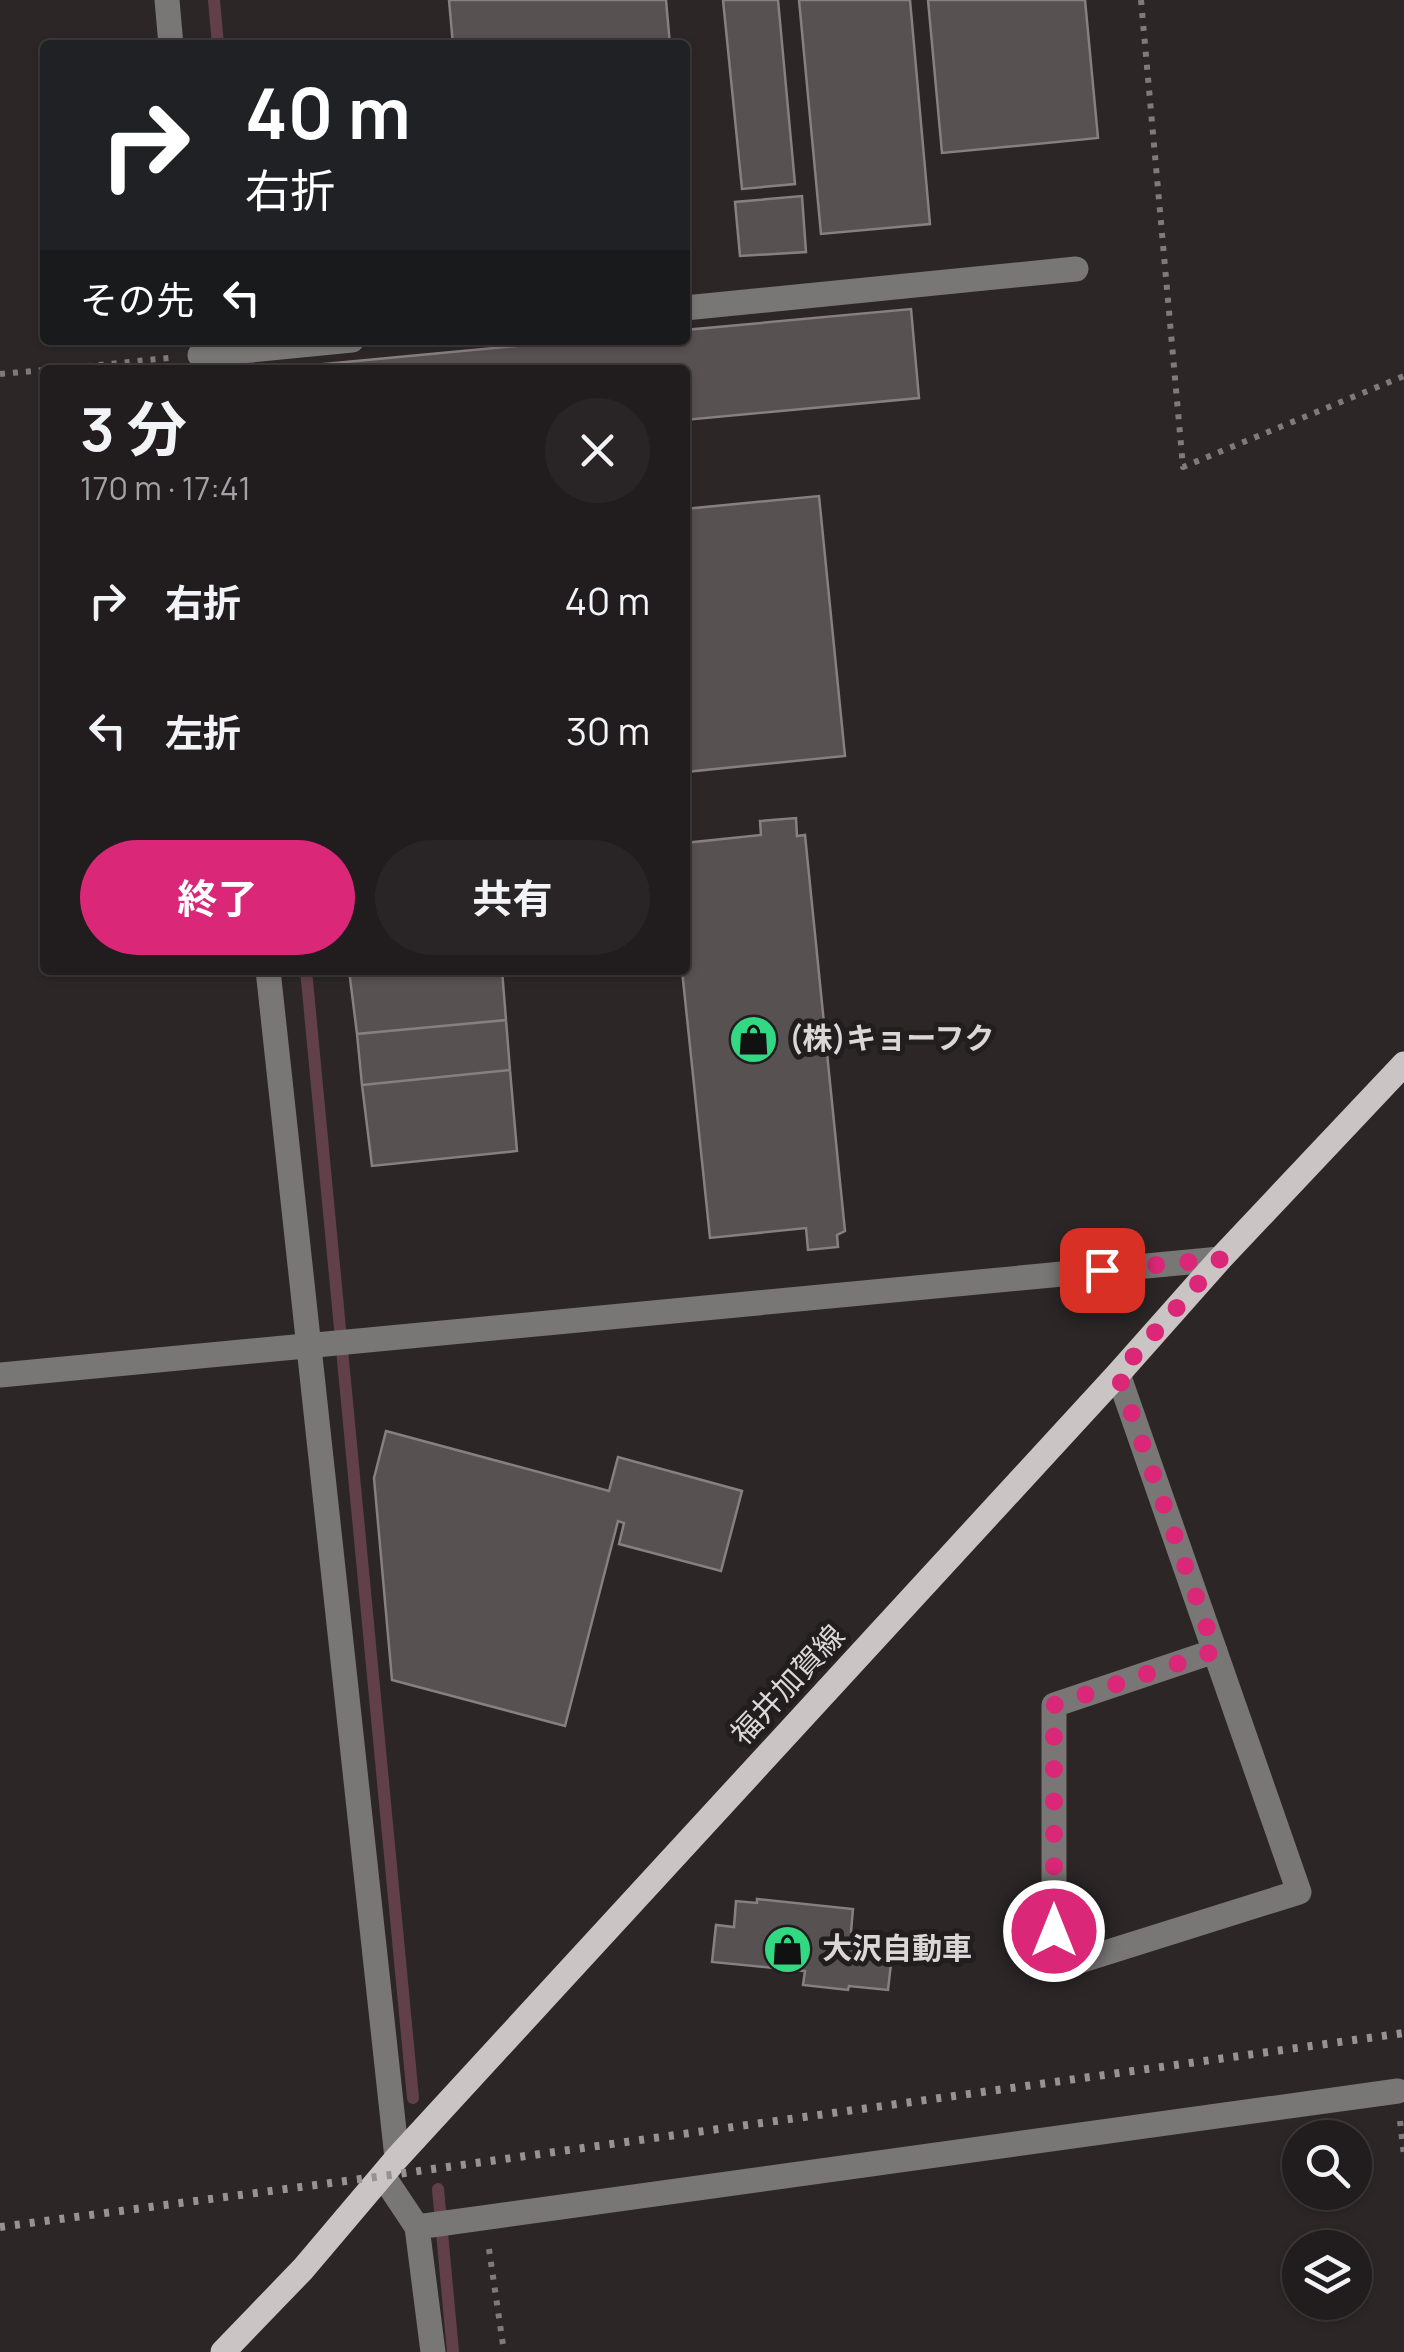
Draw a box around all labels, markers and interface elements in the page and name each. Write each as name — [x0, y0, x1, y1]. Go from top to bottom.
text: 40 m — [245, 64, 411, 160]
icon: right — [80, 80, 210, 210]
text: 右折 — [245, 159, 335, 221]
icon: left — [214, 270, 269, 325]
text: その先 — [80, 273, 194, 325]
text: 3 分 — [80, 387, 187, 469]
button: close — [545, 398, 650, 503]
text: 170 m · 17:41 — [80, 466, 251, 510]
icon: right — [80, 573, 135, 628]
text: 40 m — [565, 574, 650, 626]
text: 右折 — [165, 576, 241, 628]
icon: left — [80, 703, 135, 758]
text: 30 m — [566, 704, 650, 756]
text: 左折 — [165, 706, 241, 758]
button: 終了 — [80, 840, 355, 955]
button: 共有 — [375, 840, 650, 955]
shop icon: (株)キョーフク — [728, 1013, 780, 1065]
place label: (株)キョーフク — [789, 1017, 994, 1058]
pin — [1060, 1228, 1145, 1313]
icon: arrive — [1075, 1243, 1130, 1298]
street label: 福井加賀線 — [721, 1615, 853, 1753]
position arrow — [1002, 1879, 1106, 1983]
shop icon: 大沢自動車 — [761, 1923, 813, 1975]
place label: 大沢自動車 — [822, 1927, 972, 1968]
map controls — [1282, 2120, 1372, 2320]
button: search — [1282, 2120, 1372, 2210]
button: layers — [1282, 2230, 1372, 2320]

